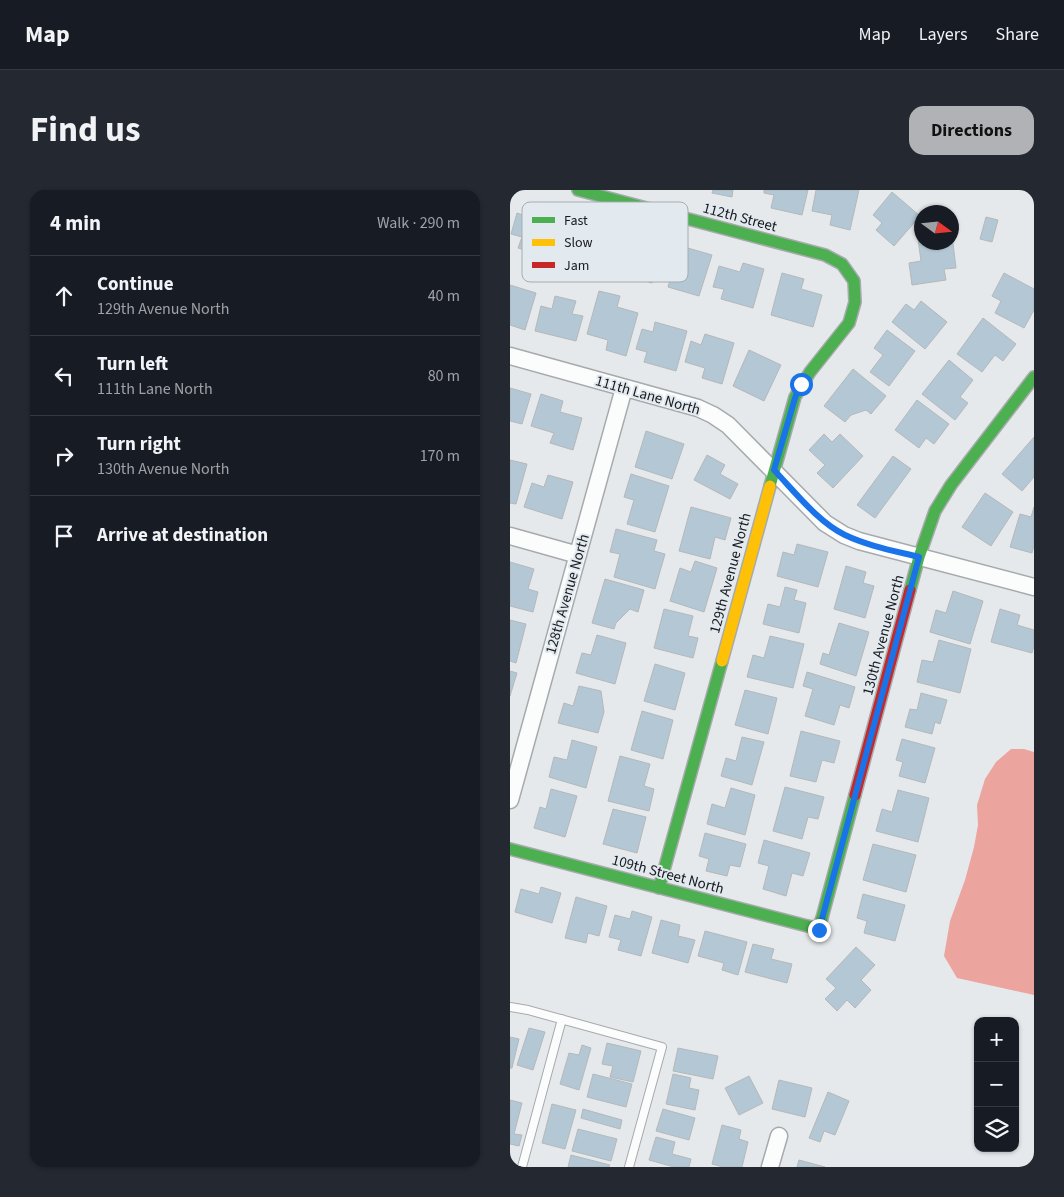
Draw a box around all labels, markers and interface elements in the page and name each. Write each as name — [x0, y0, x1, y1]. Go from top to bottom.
text: Map — [25, 17, 70, 52]
text: Map — [859, 22, 891, 47]
text: Layers — [919, 22, 968, 47]
text: Share — [996, 22, 1039, 47]
text: Find us — [30, 105, 140, 155]
button: Directions — [909, 106, 1034, 155]
street label: 112th Street — [700, 197, 779, 237]
legend — [522, 202, 688, 282]
north arrow — [914, 205, 959, 250]
text: 4 min — [50, 208, 101, 238]
text: Fast — [564, 211, 588, 231]
text: Walk · 290 m — [377, 212, 460, 234]
text: Slow — [564, 233, 593, 253]
text: Jam — [564, 256, 589, 276]
text: Continue — [97, 271, 174, 298]
icon: ahead — [50, 282, 78, 310]
text: 40 m — [428, 285, 460, 307]
text: 129th Avenue North — [97, 298, 229, 320]
text: Turn left — [97, 351, 168, 378]
icon: left — [50, 362, 78, 390]
text: 80 m — [428, 365, 460, 387]
street label: 111th Lane North — [593, 370, 703, 421]
route start — [790, 373, 813, 396]
text: 111th Lane North — [97, 378, 213, 400]
text: Turn right — [97, 431, 181, 458]
icon: right — [50, 442, 78, 470]
text: 170 m — [420, 445, 460, 467]
text: 130th Avenue North — [97, 458, 229, 480]
street label: 129th Avenue North — [704, 510, 757, 636]
icon: arrive — [50, 522, 78, 550]
text: Arrive at destination — [97, 522, 268, 549]
street label: 128th Avenue North — [540, 532, 595, 657]
street label: 130th Avenue North — [857, 572, 910, 698]
street label: 109th Street North — [609, 849, 726, 900]
route end — [808, 919, 831, 942]
map controls — [974, 1017, 1019, 1152]
button: + — [974, 1017, 1019, 1062]
button: − — [974, 1062, 1019, 1107]
button: layers — [974, 1107, 1019, 1152]

